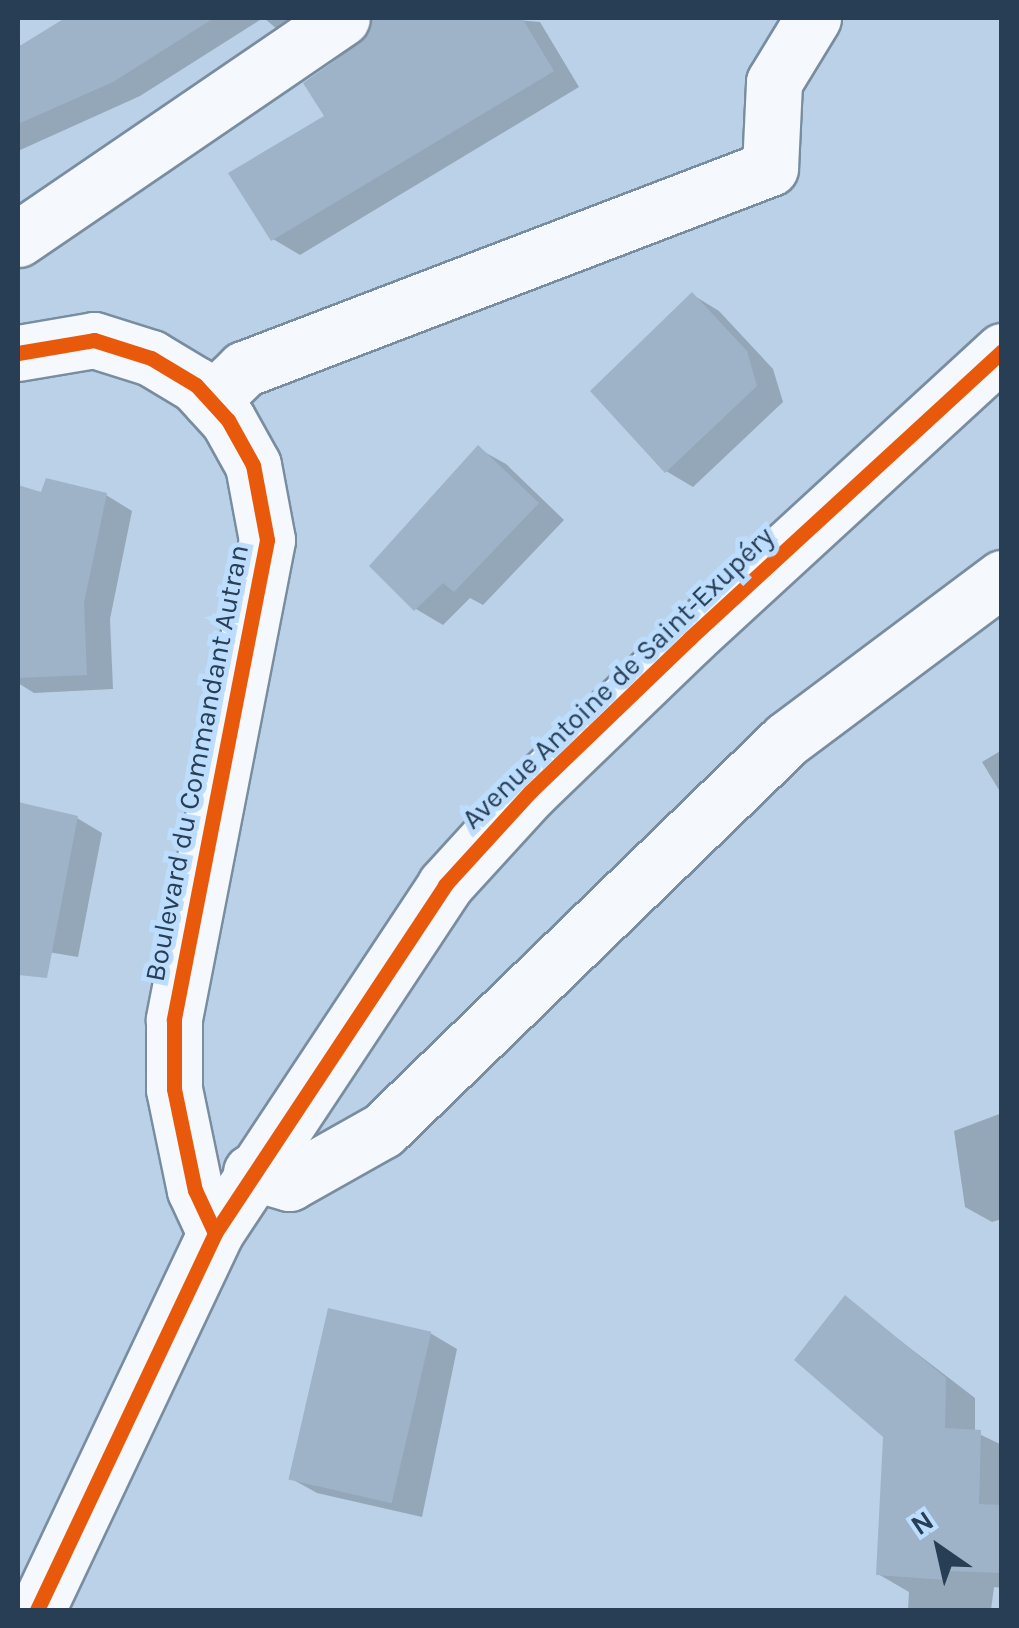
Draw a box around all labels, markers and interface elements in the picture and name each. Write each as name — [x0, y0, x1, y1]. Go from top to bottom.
street label: Avenue Antoine de Saint-Exupéry — [455, 520, 781, 836]
street label: Boulevard du Commandant Autran — [138, 542, 256, 984]
north arrow — [889, 1498, 989, 1598]
text: N — [904, 1503, 939, 1542]

